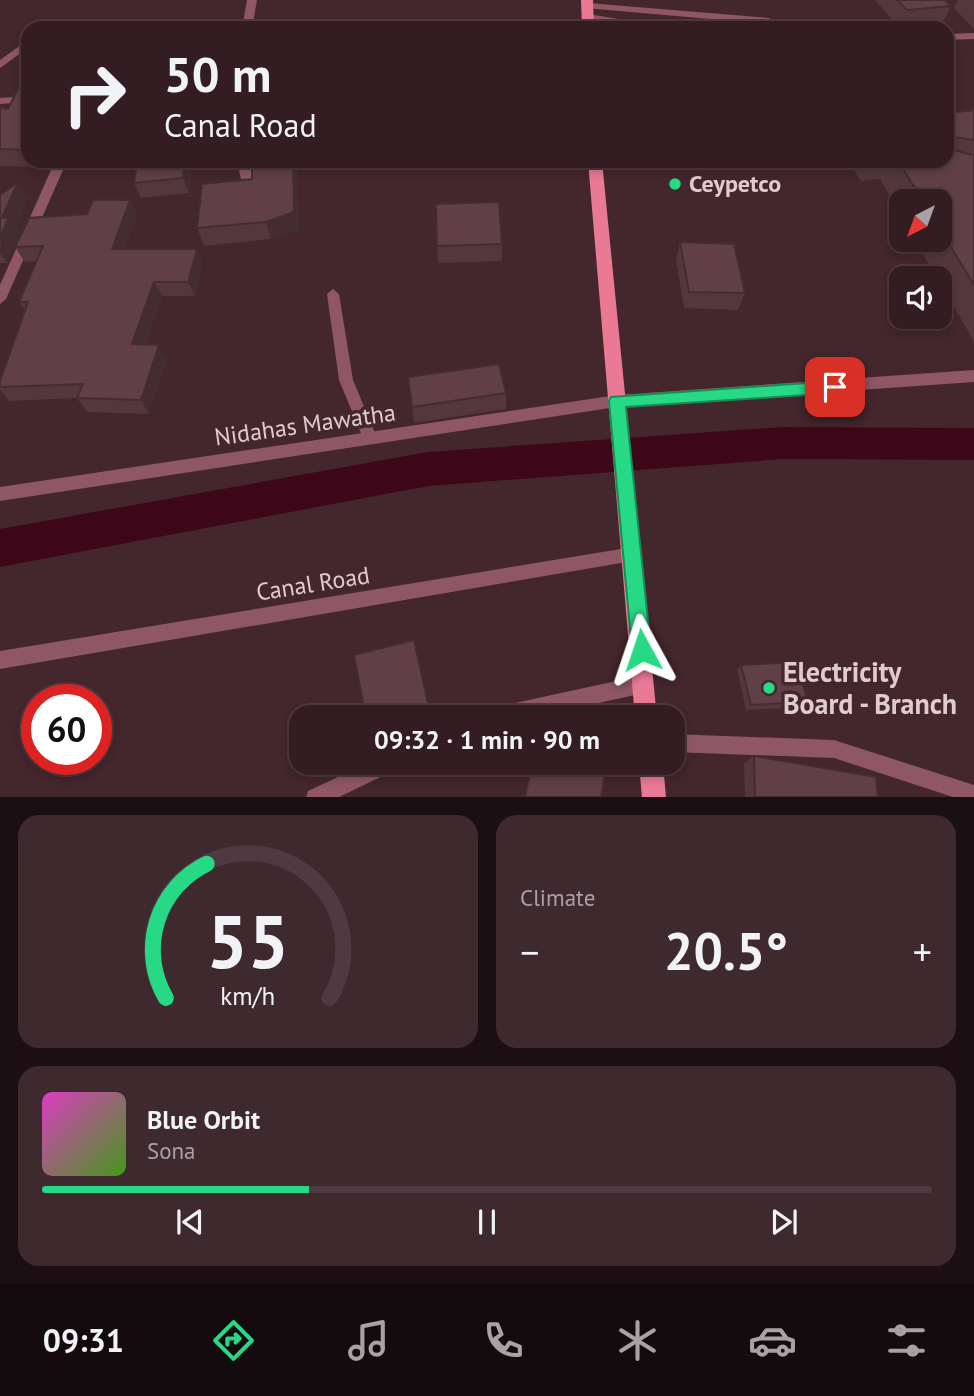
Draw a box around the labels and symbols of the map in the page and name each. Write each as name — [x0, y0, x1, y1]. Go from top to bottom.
place label: Ceypetco — [689, 168, 781, 199]
marker: Ceypetco — [667, 176, 683, 192]
north arrow — [889, 189, 952, 252]
pin — [805, 357, 865, 417]
street label: Nidahas Mawatha — [212, 396, 397, 453]
street label: Canal Road — [254, 559, 372, 608]
position arrow — [605, 613, 679, 687]
place label: Electricity Board - Branch — [783, 653, 957, 722]
marker: Electricity Board - Branch — [761, 680, 777, 696]
speed limit sign: 60 — [21, 684, 112, 775]

